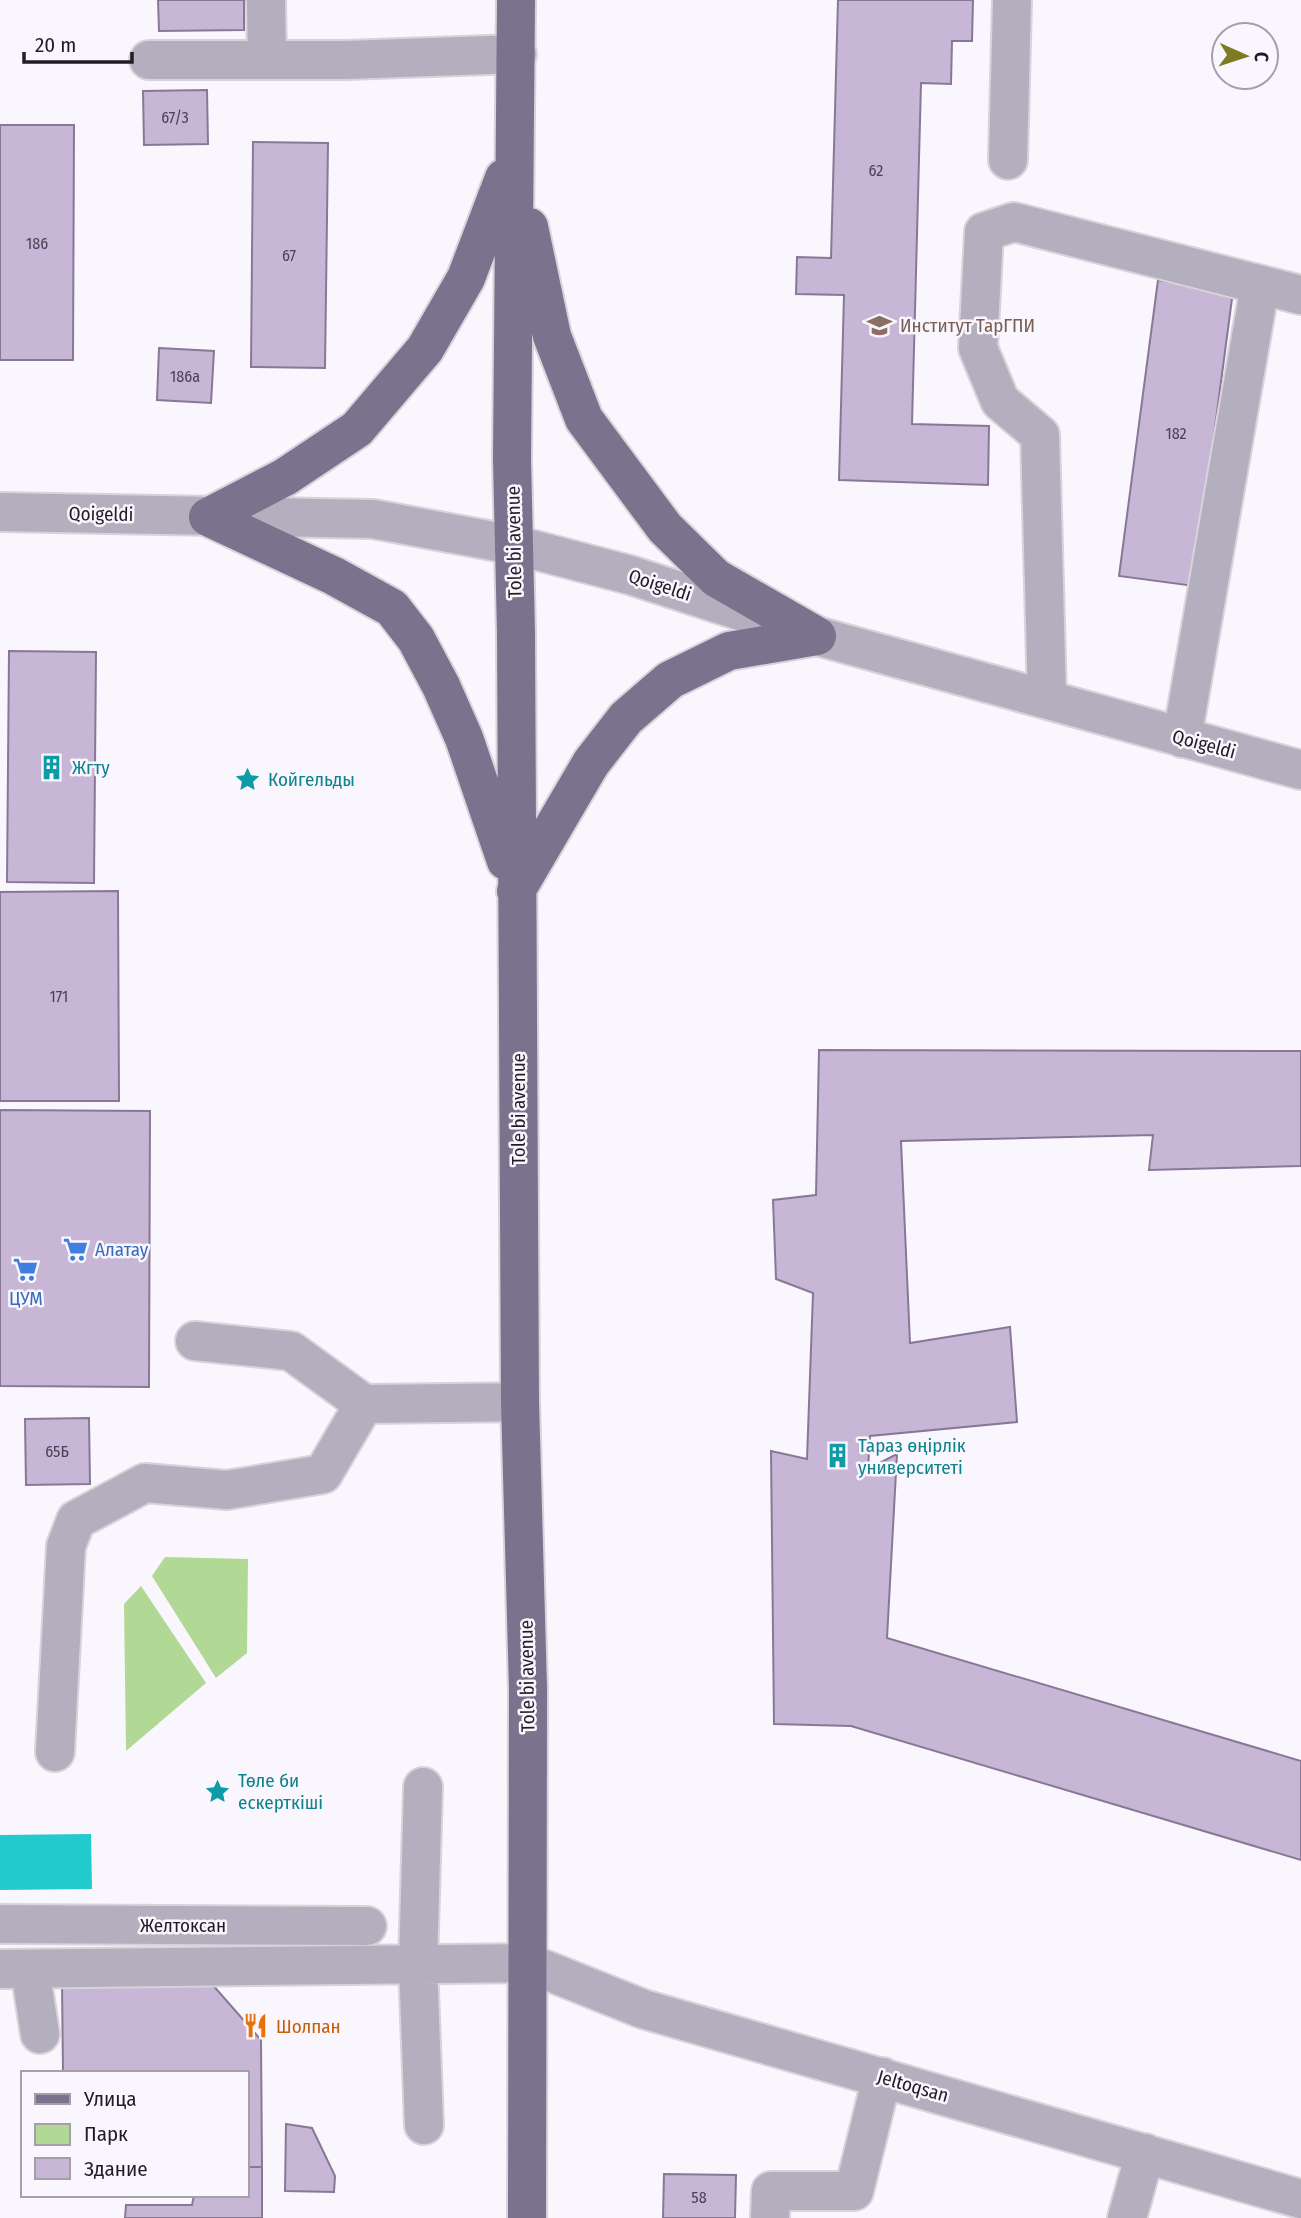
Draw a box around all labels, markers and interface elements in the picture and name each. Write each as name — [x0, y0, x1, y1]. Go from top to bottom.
scale bar — [24, 21, 133, 65]
north arrow — [1210, 21, 1280, 91]
text: 20 m — [35, 32, 76, 58]
text: С — [1250, 51, 1273, 62]
house number: 67/3 — [161, 108, 189, 127]
house number: 62 — [869, 161, 883, 180]
house number: 186 — [26, 234, 48, 253]
house number: 67 — [282, 246, 297, 265]
school or university icon: Институт ТарГПИ — [866, 311, 894, 339]
place label: Институт ТарГПИ — [900, 314, 1035, 337]
house number: 186а — [170, 367, 200, 386]
house number: 182 — [1165, 424, 1187, 443]
street label: Tole bi avenue — [502, 486, 526, 598]
street label: Qoigeldi — [68, 502, 134, 526]
street label: Qoigeldi — [626, 564, 694, 606]
street label: Qoigeldi — [1170, 725, 1238, 763]
building icon: Жгту — [38, 753, 66, 781]
place label: Жгту — [72, 756, 110, 779]
place icon: Койгельды — [234, 765, 262, 793]
place label: Койгельды — [268, 768, 355, 791]
house number: 171 — [50, 987, 68, 1006]
street label: Tole bi avenue — [507, 1053, 530, 1165]
supermarket icon: Алатау — [61, 1235, 89, 1263]
place label: Алатау — [95, 1238, 149, 1261]
supermarket icon: ЦУМ — [12, 1256, 40, 1284]
place label: ЦУМ — [9, 1287, 43, 1310]
place label: Тараз өңірлік университеті — [858, 1434, 966, 1479]
house number: 65Б — [45, 1442, 69, 1461]
building icon: Тараз өңірлік университеті — [824, 1442, 852, 1470]
street label: Tole bi avenue — [515, 1620, 539, 1732]
place label: Төле би ескерткіші — [238, 1769, 323, 1814]
place icon: Төле би ескерткіші — [204, 1777, 232, 1805]
street label: Желтоксан — [140, 1914, 226, 1937]
restaurant icon: Шолпан — [242, 2012, 270, 2040]
place label: Шолпан — [276, 2015, 341, 2038]
street label: Jeltoqsan — [875, 2065, 951, 2107]
legend — [21, 2071, 248, 2197]
text: Улица — [83, 2086, 137, 2112]
text: Парк — [84, 2121, 128, 2147]
text: Здание — [84, 2156, 148, 2182]
house number: 58 — [691, 2188, 707, 2207]

